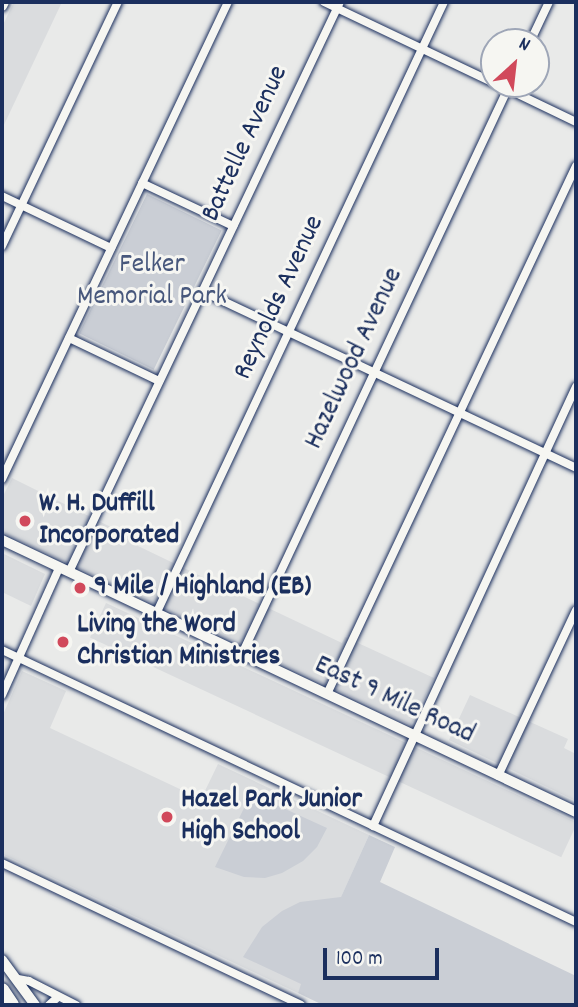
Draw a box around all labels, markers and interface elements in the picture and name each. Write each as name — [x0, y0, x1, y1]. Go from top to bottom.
north arrow — [480, 28, 550, 98]
text: N — [514, 31, 534, 60]
street label: Battelle Avenue — [195, 61, 297, 227]
street label: Reynolds Avenue — [227, 211, 333, 385]
park label: Felker Memorial Park — [77, 249, 227, 315]
street label: Hazelwood Avenue — [298, 263, 412, 455]
place label: W. H. Duffill Incorporated — [39, 488, 179, 554]
marker: W. H. Duffill Incorporated — [17, 513, 33, 529]
place label: 9 Mile / Highland (EB) — [94, 571, 311, 605]
marker: 9 Mile / Highland (EB) — [72, 580, 88, 596]
place label: Living the Word Christian Ministries — [77, 609, 280, 675]
marker: Living the Word Christian Ministries — [55, 634, 71, 650]
street label: East 9 Mile Road — [309, 649, 479, 753]
place label: Hazel Park Junior High School — [181, 784, 362, 850]
marker: Hazel Park Junior High School — [159, 809, 175, 825]
scale bar — [326, 934, 442, 978]
text: 100 m — [336, 945, 383, 975]

